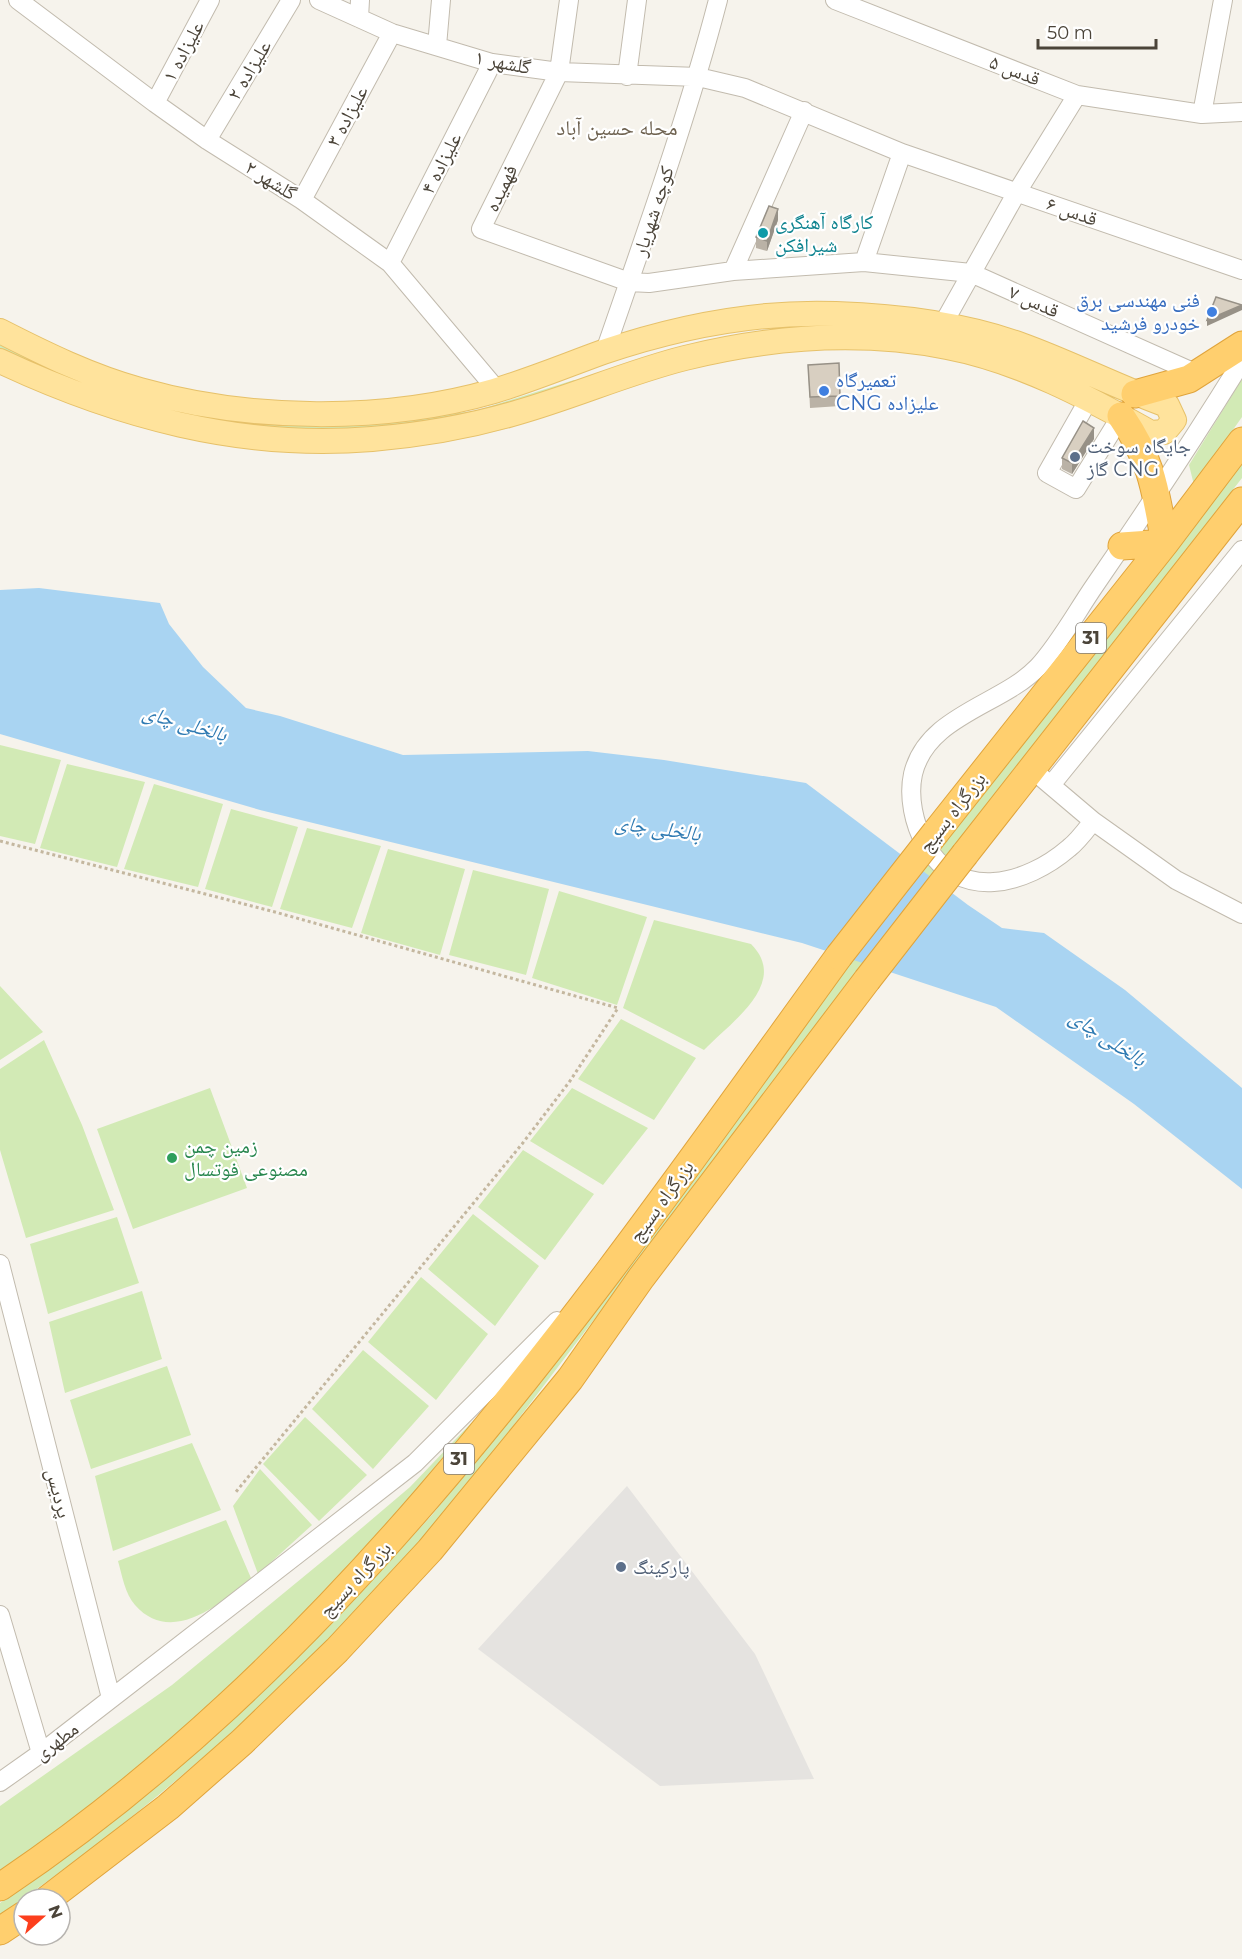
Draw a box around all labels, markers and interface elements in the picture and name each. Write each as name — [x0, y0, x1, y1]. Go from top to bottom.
scale bar — [1038, 12, 1156, 50]
street label: علیزاده ۱ — [157, 16, 209, 86]
text: 50 m — [1047, 22, 1093, 44]
street label: علیزاده ۲ — [222, 36, 276, 104]
street label: گلشهر ۱ — [473, 45, 533, 79]
street label: قدس ۵ — [986, 49, 1044, 91]
street label: علیزاده ۳ — [321, 81, 373, 151]
district label: محله حسین آباد — [556, 115, 678, 141]
street label: علیزاده ۴ — [415, 128, 467, 198]
street label: گلشهر ۲ — [241, 155, 301, 205]
street label: فهمیده — [479, 161, 523, 215]
street label: کوچه شهریار — [627, 163, 679, 260]
street label: قدس ۶ — [1043, 191, 1101, 231]
place label: کارگاه آهنگری شیرافکن — [775, 210, 873, 257]
marker: کارگاه آهنگری شیرافکن — [756, 226, 770, 240]
street label: قدس ۷ — [1005, 279, 1063, 323]
place label: فنی مهندسی برق خودرو فرشید — [1076, 288, 1200, 335]
marker: فنی مهندسی برق خودرو فرشید — [1205, 305, 1219, 319]
place label: تعمیرگاه CNG علیزاده — [836, 368, 939, 415]
marker: تعمیرگاه CNG علیزاده — [817, 384, 831, 398]
place label: جایگاه سوخت گاز CNG — [1086, 434, 1191, 481]
marker: جایگاه سوخت گاز CNG — [1068, 450, 1082, 464]
road number: 31 — [1076, 623, 1106, 653]
water label: بالخلی چای — [140, 699, 230, 747]
street label: بزرگراه بسیج — [913, 767, 992, 857]
water label: بالخلی چای — [613, 809, 703, 847]
water label: بالخلی چای — [1065, 1004, 1151, 1073]
place label: زمین چمن مصنوعی فوتسال — [184, 1134, 308, 1181]
marker: زمین چمن مصنوعی فوتسال — [165, 1151, 179, 1165]
street label: بزرگراه بسیج — [623, 1155, 699, 1247]
road number: 31 — [444, 1444, 474, 1474]
street label: پردیس — [41, 1466, 77, 1520]
street label: بزرگراه بسیج — [314, 1536, 397, 1623]
place label: پارکینگ — [633, 1555, 690, 1579]
marker: پارکینگ — [614, 1560, 628, 1574]
street label: مطهری — [29, 1716, 83, 1766]
north arrow — [12, 1887, 72, 1947]
text: N — [44, 1902, 67, 1921]

